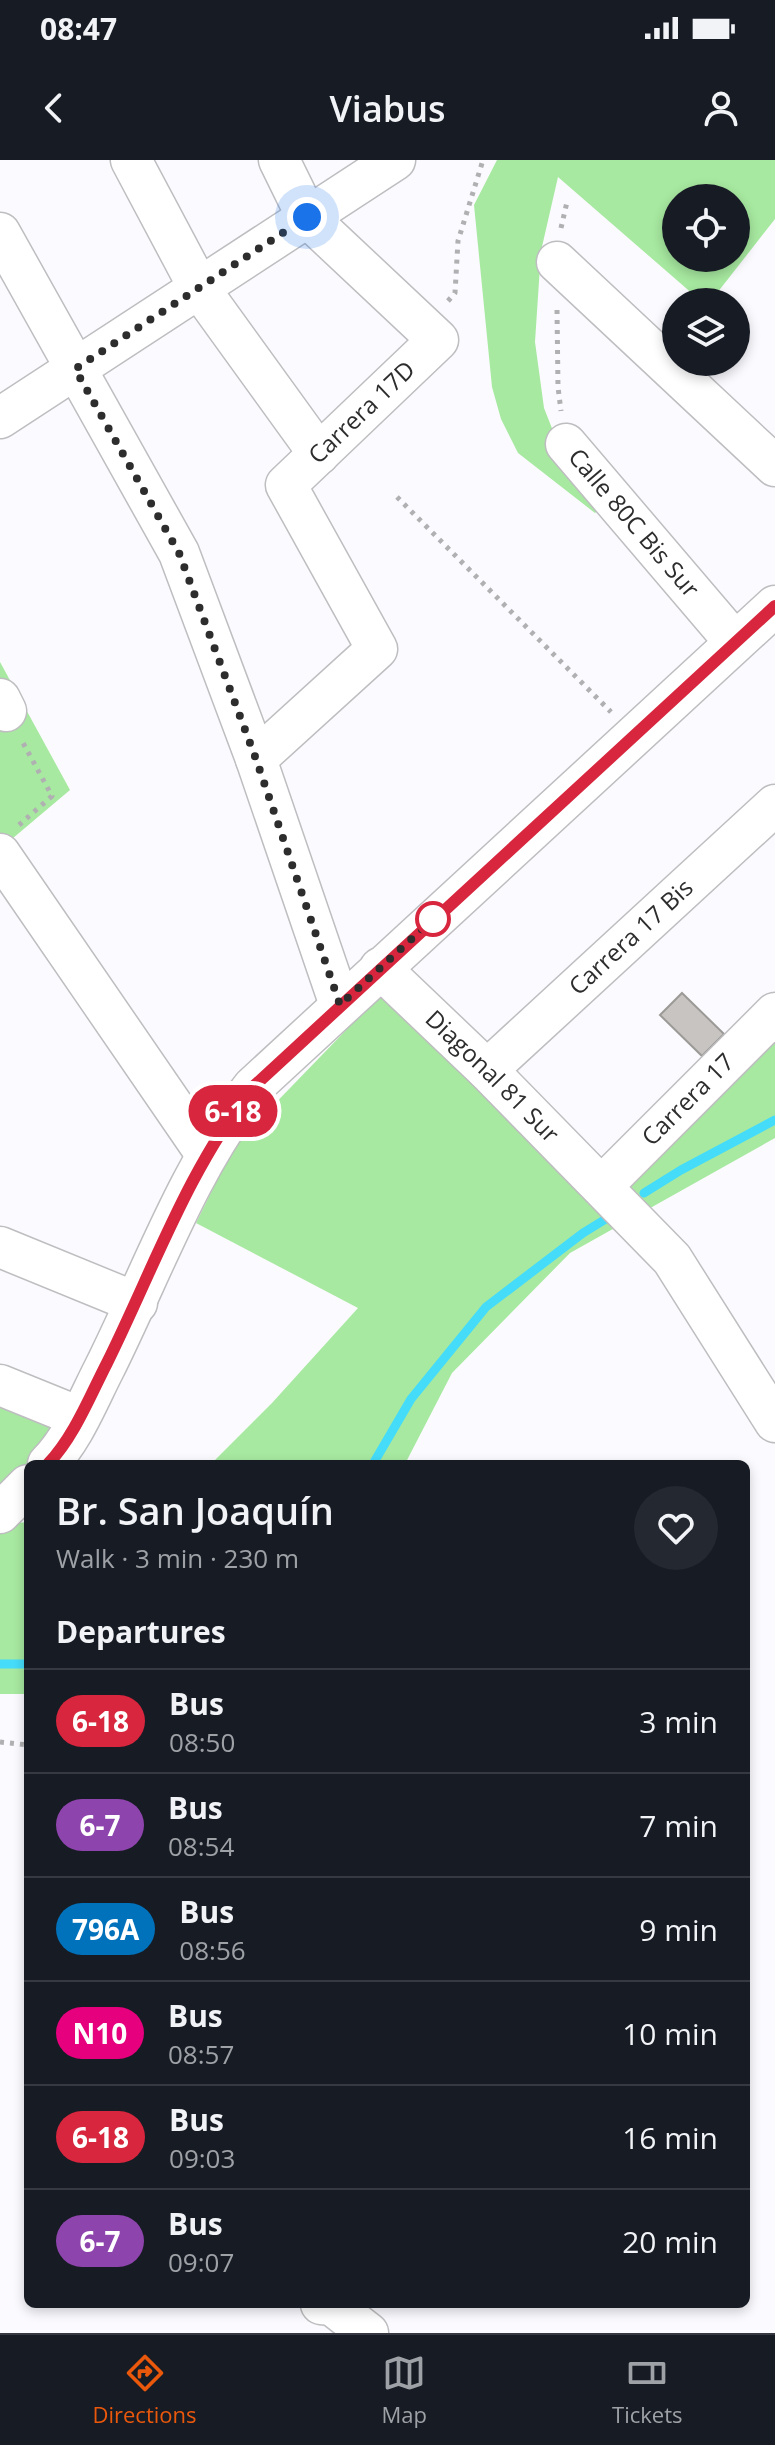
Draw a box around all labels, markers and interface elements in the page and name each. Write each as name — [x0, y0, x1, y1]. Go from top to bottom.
text: 08:47 — [40, 8, 117, 49]
text: Viabus — [329, 84, 446, 133]
icon: back — [32, 86, 76, 130]
icon: person — [699, 86, 743, 130]
map controls — [662, 184, 750, 376]
button: locate — [662, 184, 750, 272]
your location — [287, 197, 327, 237]
button: layers — [662, 288, 750, 376]
street label: Carrera 17D — [300, 353, 421, 470]
street label: Calle 80C Bis Sur — [562, 441, 708, 604]
street label: Carrera 17 Bis — [561, 871, 699, 1002]
unlabelled marker — [416, 902, 450, 936]
street label: Diagonal 81 Sur — [419, 1002, 567, 1149]
street label: Carrera 17 — [634, 1045, 741, 1152]
line badge: 6-18 — [177, 1085, 289, 1137]
text: 6-18 — [204, 1092, 262, 1130]
text: Br. San Joaquín — [56, 1484, 334, 1536]
button: heart — [634, 1486, 718, 1570]
text: Walk · 3 min · 230 m — [56, 1540, 299, 1576]
text: Departures — [56, 1611, 226, 1652]
text: Bus — [169, 1683, 224, 1724]
text: 3 min — [639, 1701, 718, 1742]
text: 6-18 — [72, 1702, 129, 1740]
text: 08:50 — [169, 1724, 235, 1760]
text: Bus — [168, 1787, 223, 1828]
text: 7 min — [639, 1805, 718, 1846]
text: 6-7 — [79, 1806, 121, 1844]
text: 08:54 — [168, 1828, 234, 1864]
text: Bus — [179, 1891, 234, 1932]
text: 9 min — [639, 1909, 718, 1950]
text: 796A — [72, 1910, 139, 1948]
text: 08:56 — [179, 1932, 246, 1968]
text: Bus — [168, 1995, 223, 2036]
text: 10 min — [622, 2013, 718, 2054]
text: N10 — [73, 2014, 127, 2052]
text: 08:57 — [168, 2036, 234, 2072]
text: Bus — [169, 2099, 224, 2140]
text: 16 min — [622, 2117, 718, 2158]
text: 6-18 — [72, 2118, 129, 2156]
text: 09:03 — [169, 2140, 235, 2176]
text: Bus — [168, 2203, 223, 2244]
text: 20 min — [622, 2221, 718, 2262]
text: 6-7 — [79, 2222, 121, 2260]
text: 09:07 — [168, 2244, 234, 2280]
tab: Directions — [93, 2351, 197, 2429]
tab: Map — [382, 2351, 427, 2429]
tab: Tickets — [612, 2351, 682, 2429]

